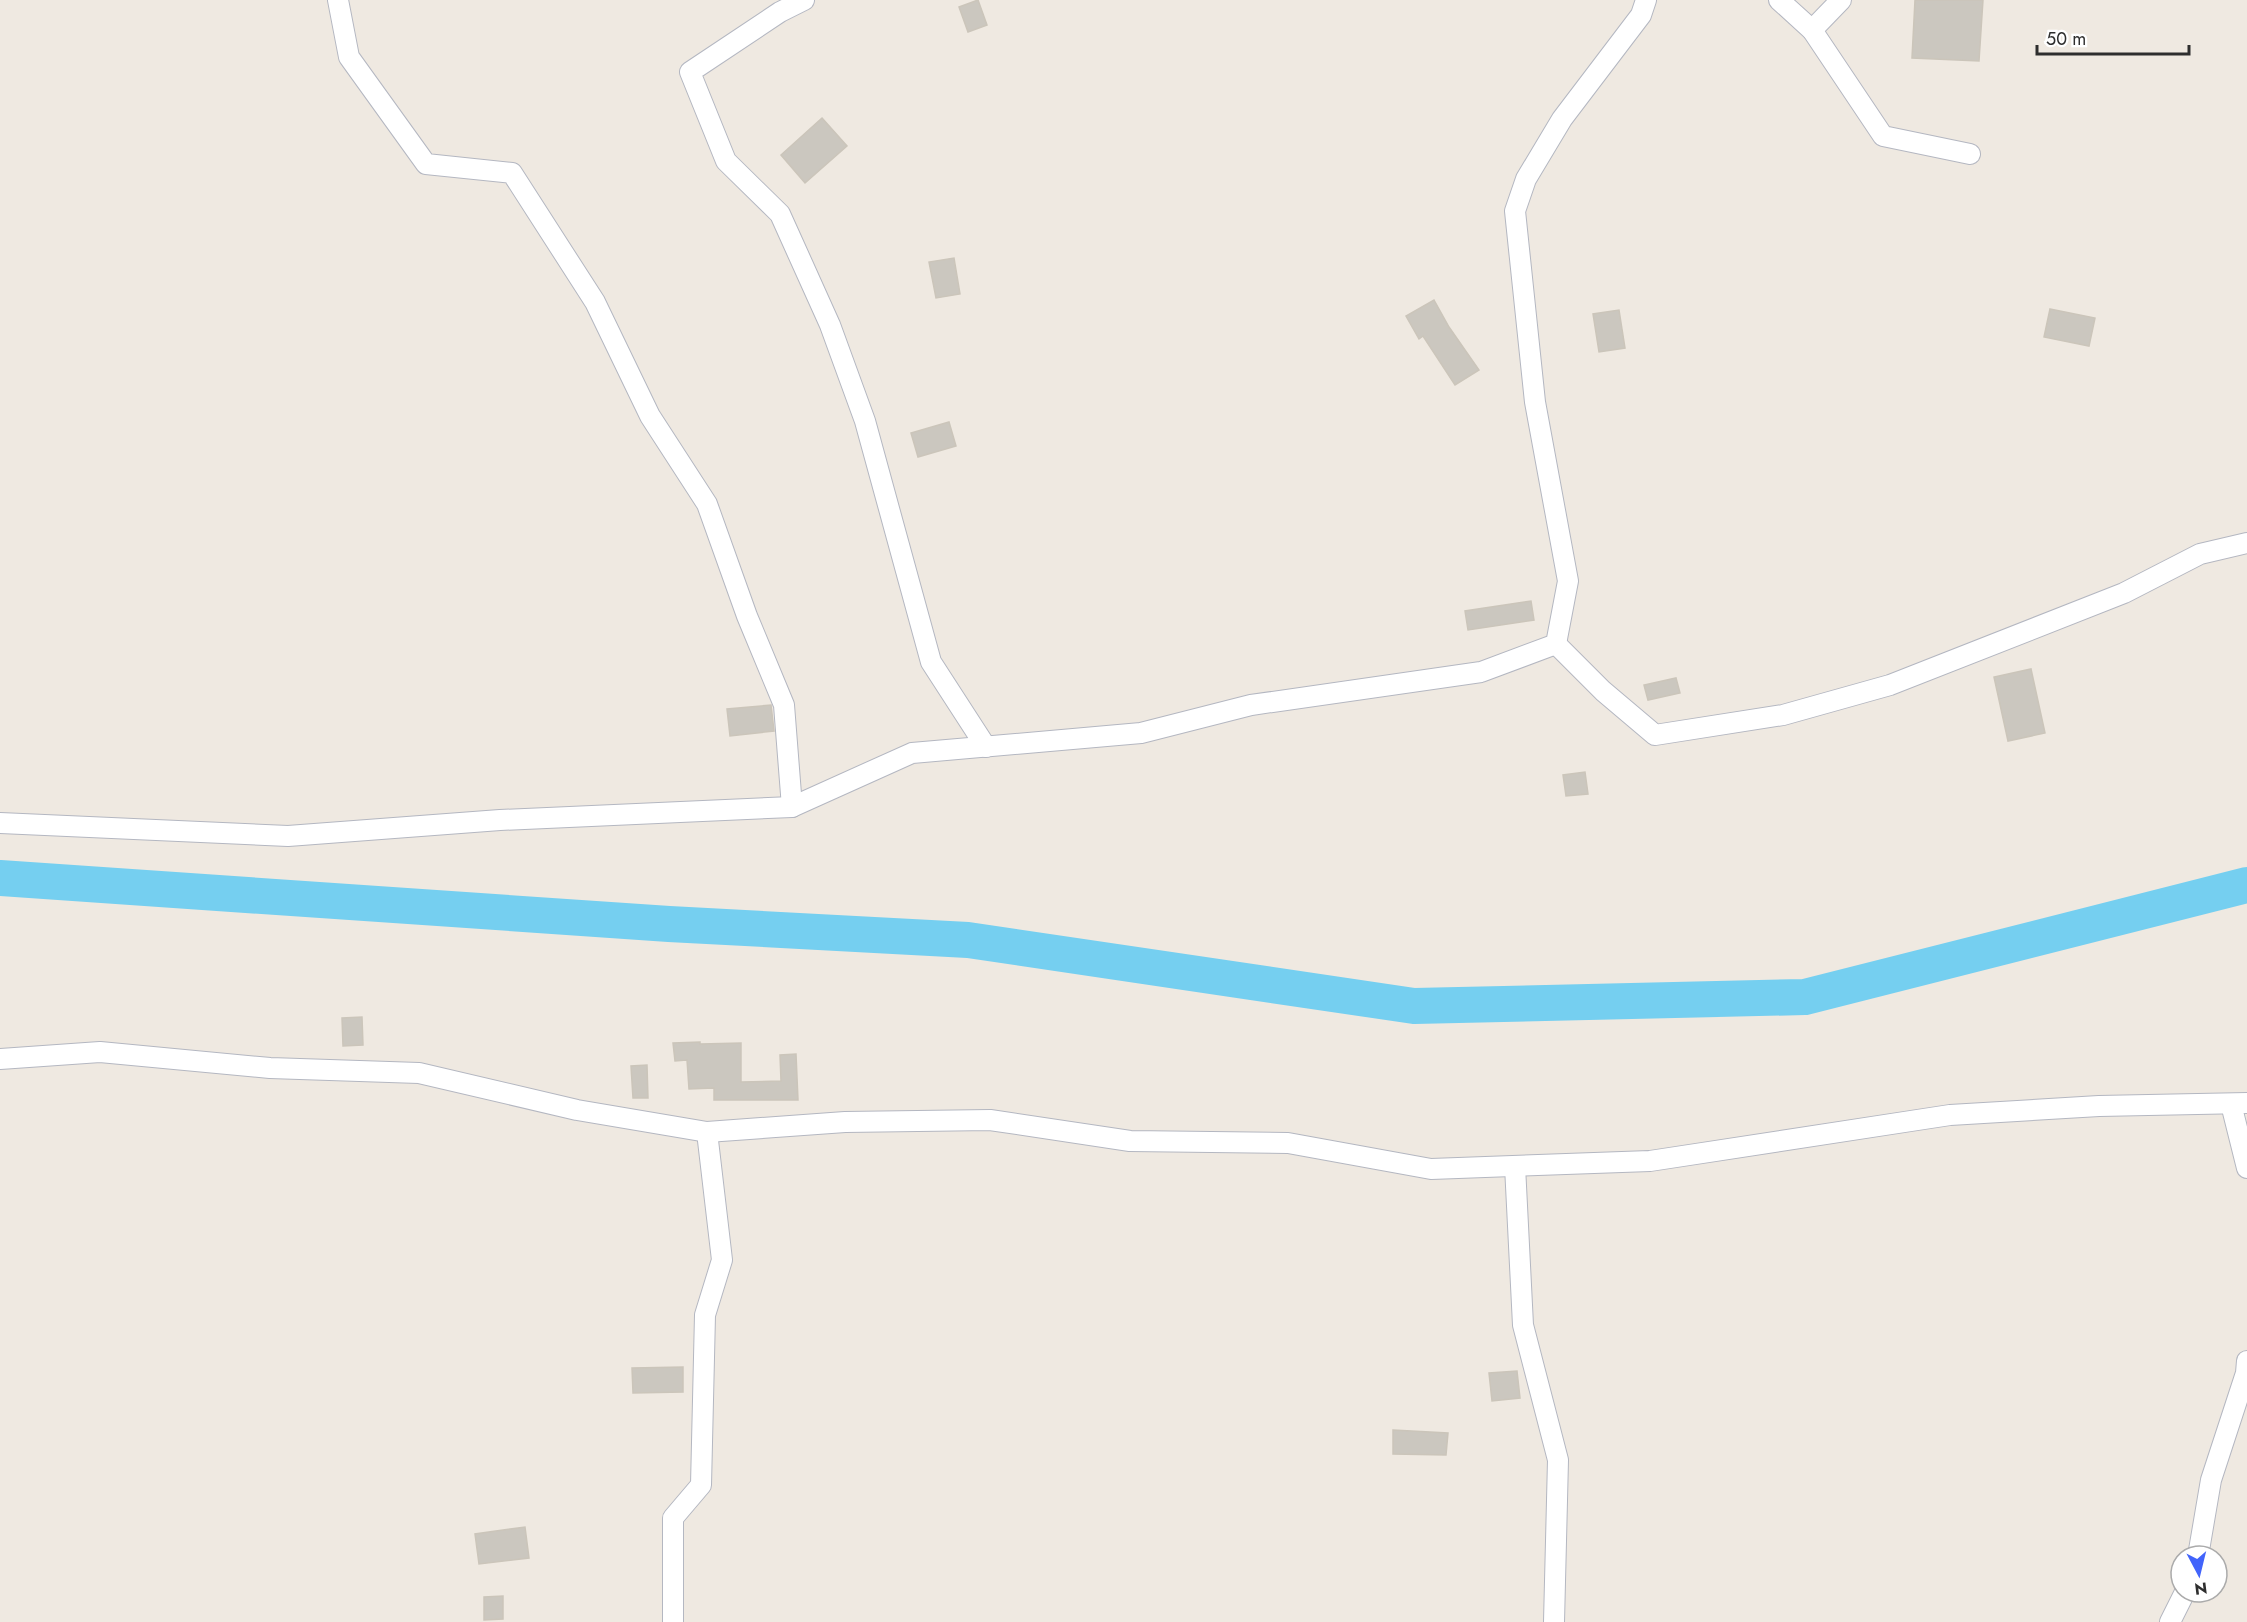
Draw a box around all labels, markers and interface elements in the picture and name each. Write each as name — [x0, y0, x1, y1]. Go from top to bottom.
scale bar — [2037, 18, 2188, 56]
text: 50 m — [2046, 26, 2086, 52]
north arrow — [2169, 1544, 2229, 1604]
text: N — [2193, 1576, 2208, 1601]

